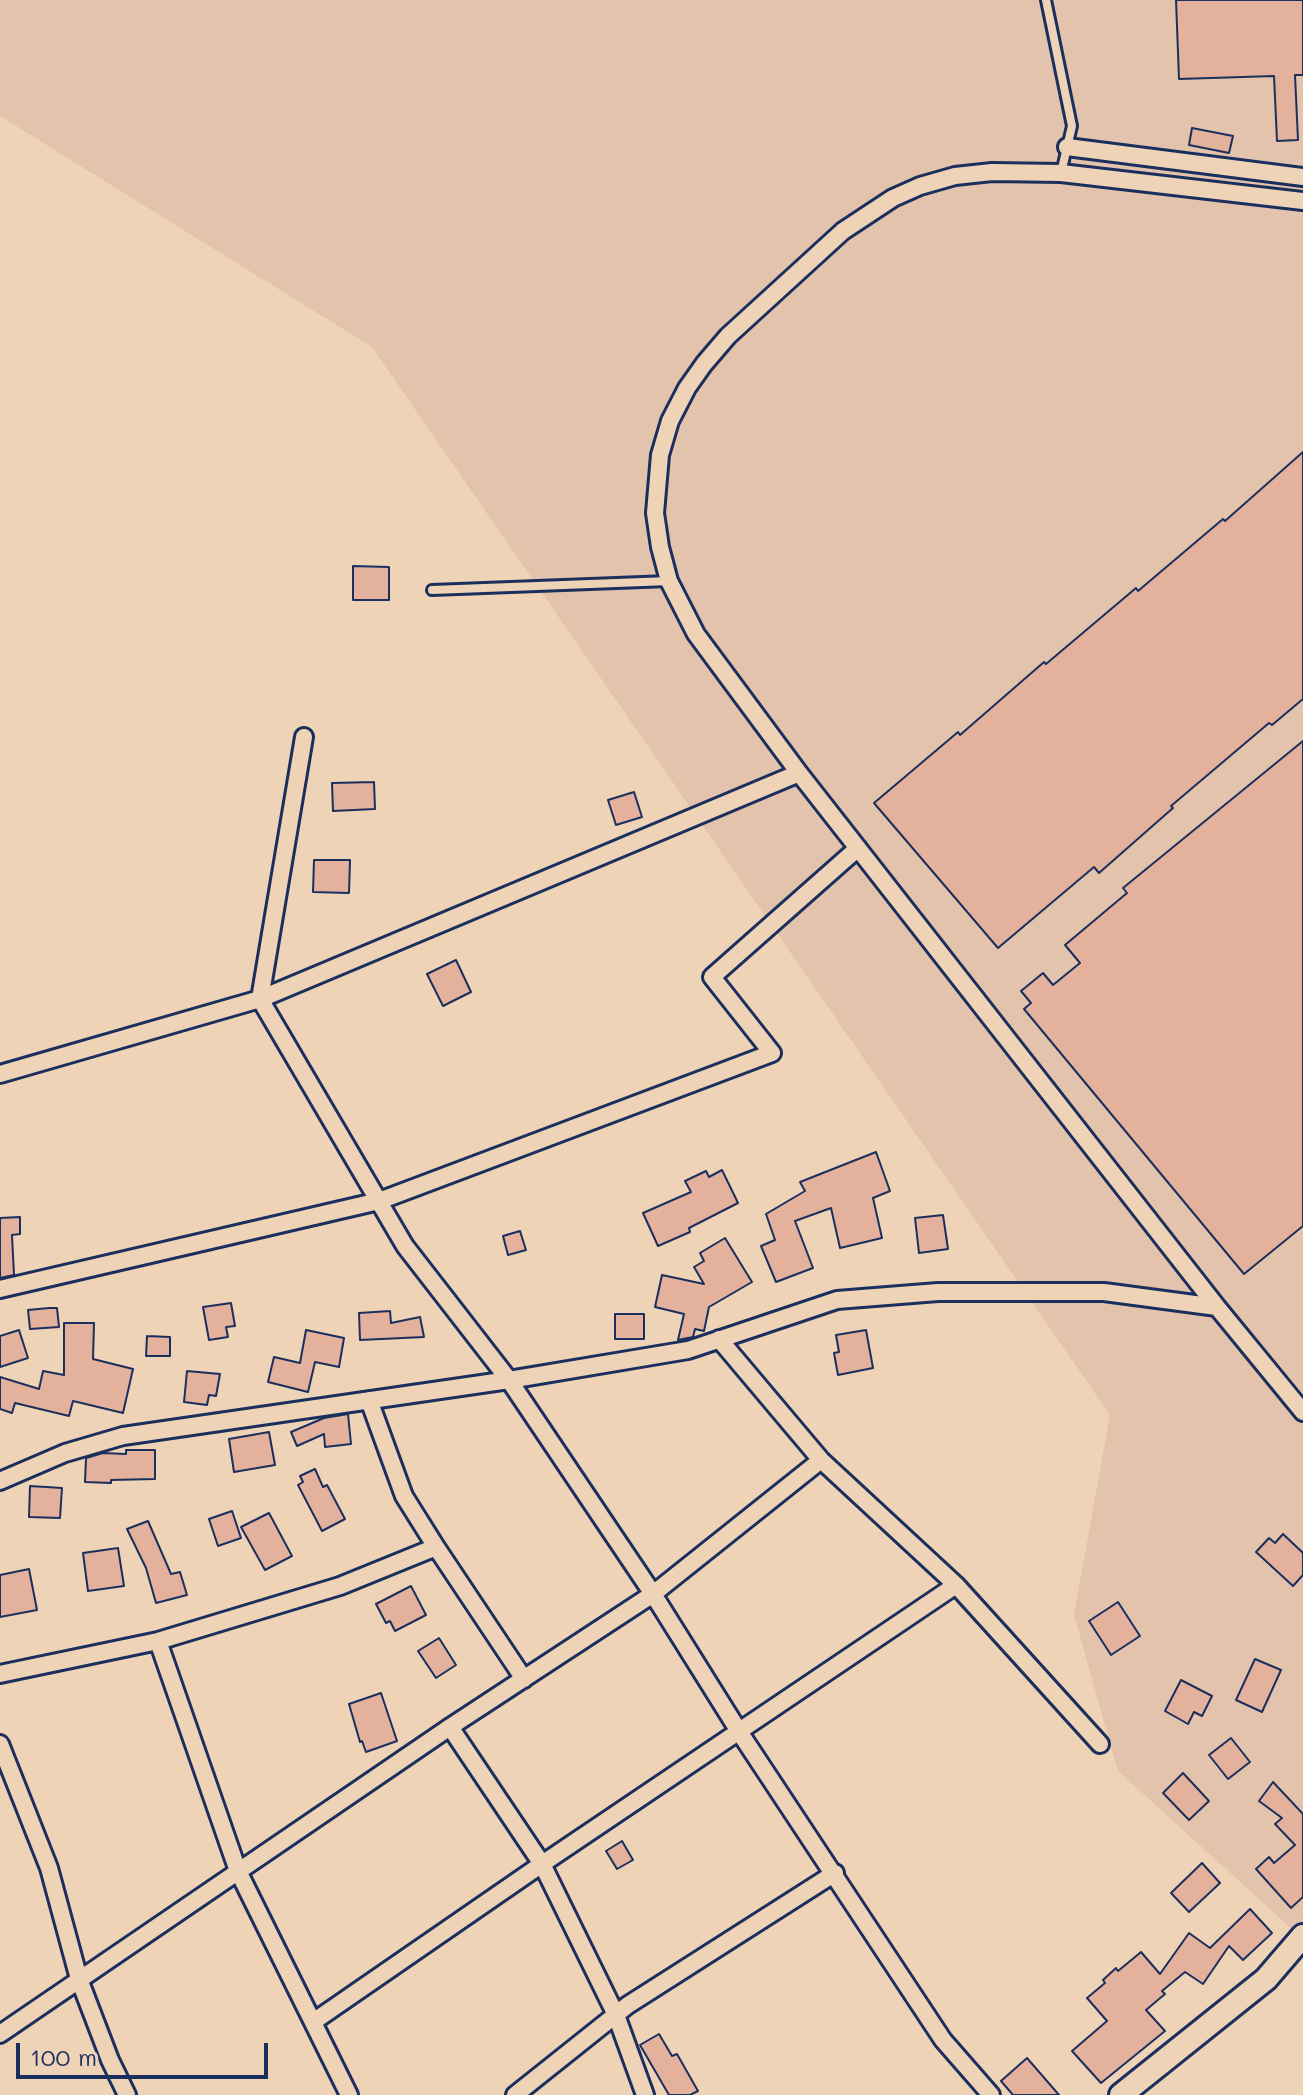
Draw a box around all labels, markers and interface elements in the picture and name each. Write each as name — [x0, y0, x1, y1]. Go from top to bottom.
scale bar — [20, 2027, 272, 2077]
text: 100 m — [30, 2041, 97, 2072]

